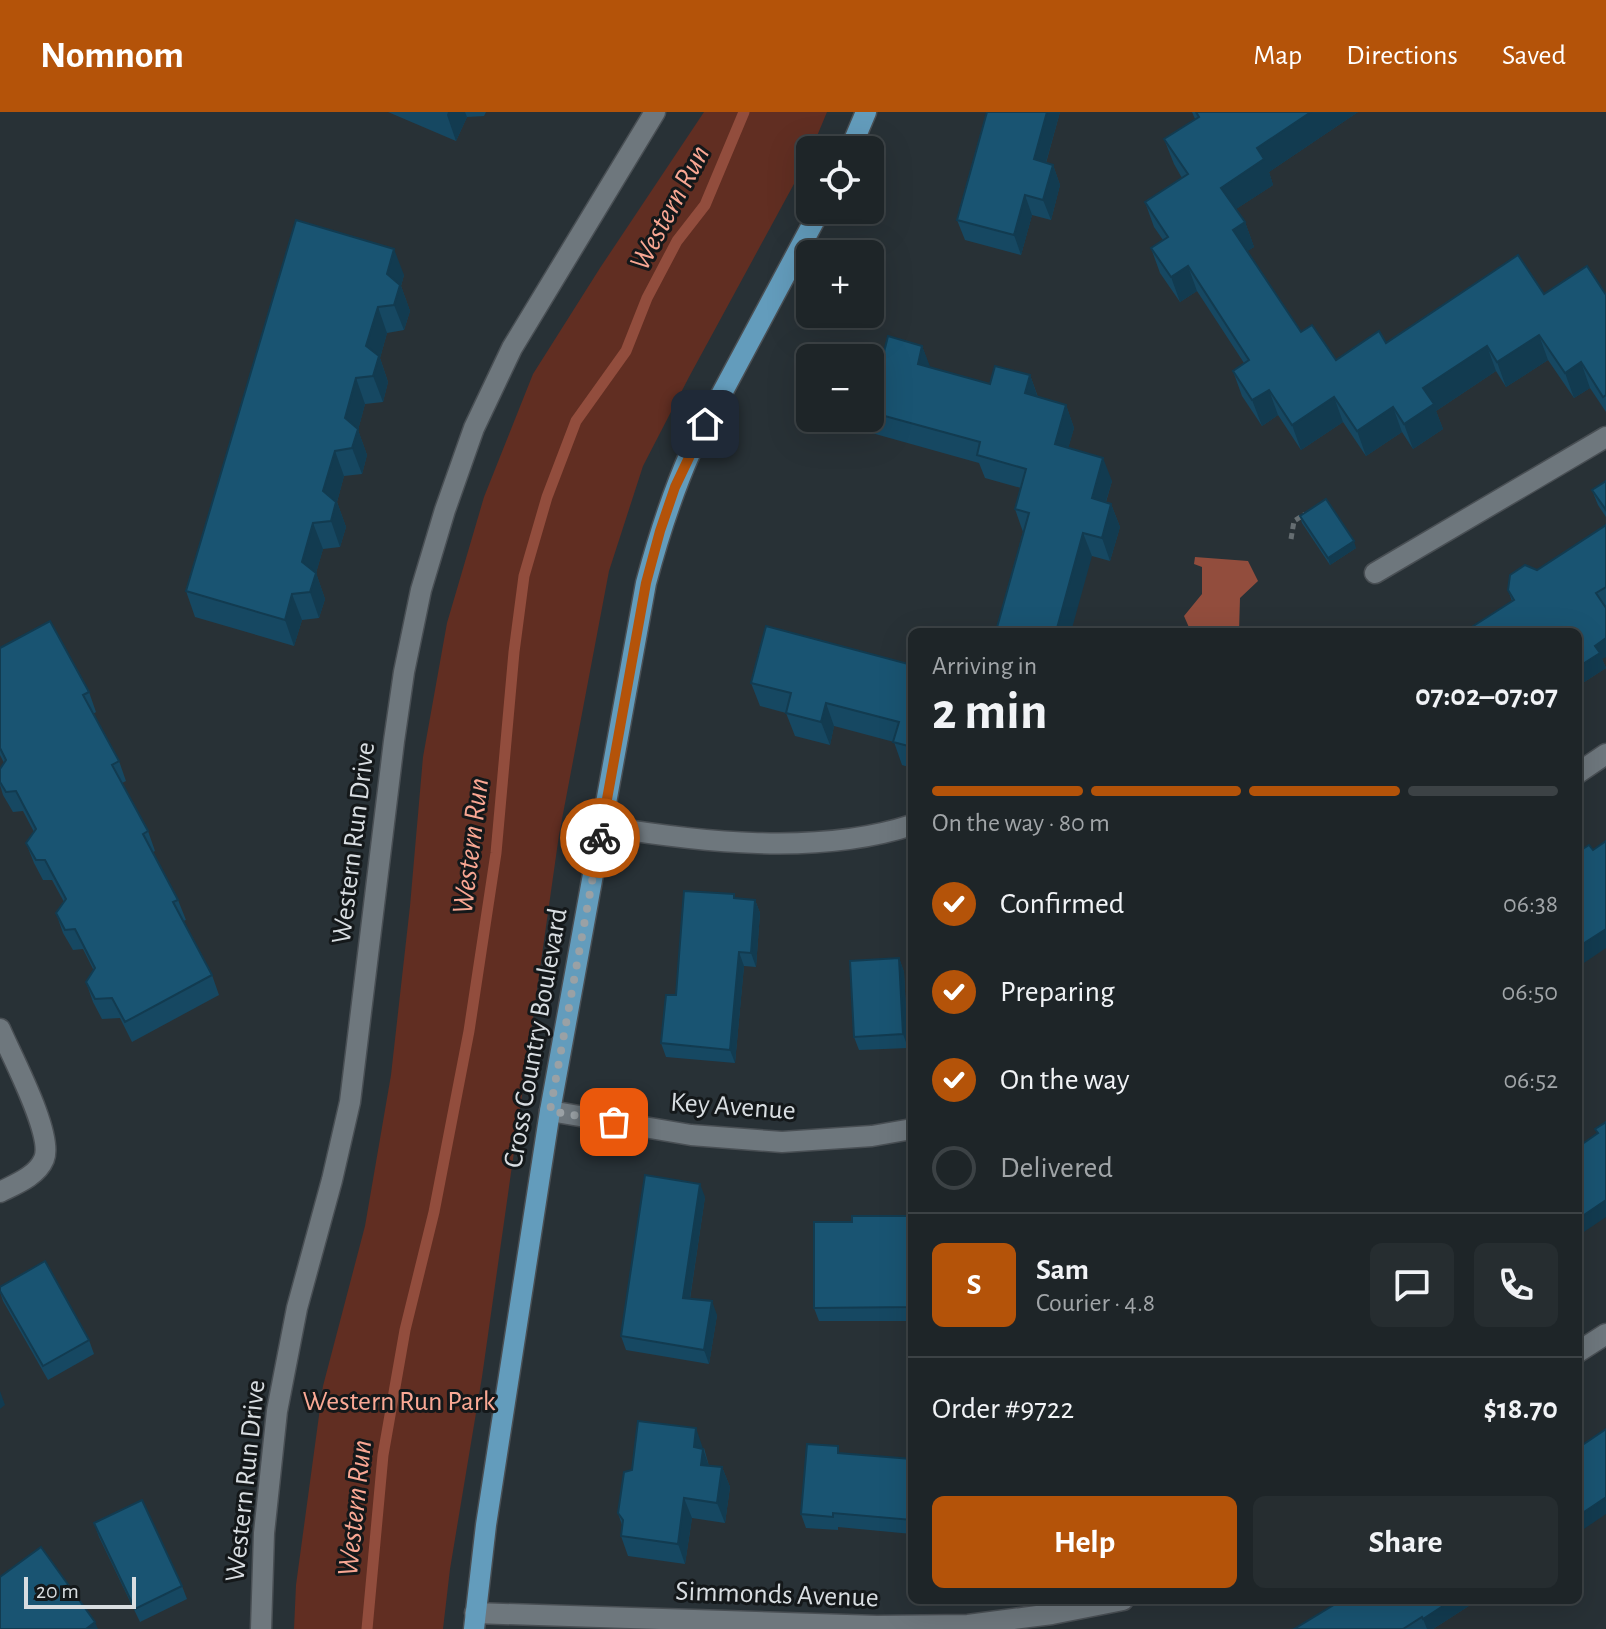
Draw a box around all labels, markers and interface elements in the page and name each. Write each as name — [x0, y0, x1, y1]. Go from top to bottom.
text: Nomnom — [40, 37, 184, 75]
text: Map — [1253, 42, 1302, 70]
text: Directions — [1346, 42, 1458, 70]
text: Saved — [1502, 42, 1566, 70]
map controls — [796, 136, 884, 432]
button: locate — [796, 136, 884, 224]
water label: Western Run — [625, 140, 715, 276]
button: + — [796, 240, 884, 328]
button: − — [796, 344, 884, 432]
pin — [671, 390, 739, 458]
icon: home — [683, 402, 727, 446]
text: Arriving in — [932, 653, 1037, 679]
text: 07:02–07:07 — [1415, 681, 1558, 711]
text: 2 min — [932, 686, 1047, 738]
street label: Western Run Drive — [328, 741, 380, 945]
water label: Western Run — [448, 776, 494, 916]
courier — [560, 798, 640, 878]
text: On the way · 80 m — [932, 810, 1110, 836]
icon: bike — [578, 816, 622, 860]
icon: check — [932, 882, 976, 926]
text: Confirmed — [1000, 889, 1124, 919]
text: 06:38 — [1503, 891, 1558, 917]
street label: Cross Country Boulevard — [499, 906, 573, 1170]
icon: check — [932, 970, 976, 1014]
text: Preparing — [1000, 977, 1115, 1007]
text: 06:50 — [1502, 979, 1558, 1005]
icon: check — [932, 1058, 976, 1102]
text: On the way — [1000, 1065, 1129, 1095]
text: 06:52 — [1503, 1067, 1558, 1093]
pin — [580, 1088, 648, 1156]
street label: Key Avenue — [669, 1089, 797, 1125]
icon: bag — [592, 1100, 636, 1144]
text: Delivered — [1000, 1153, 1113, 1183]
button: chat — [1370, 1243, 1454, 1327]
button: phone — [1474, 1243, 1558, 1327]
text: Sam — [1036, 1255, 1089, 1285]
text: S — [967, 1270, 981, 1300]
text: Courier · 4.8 — [1036, 1290, 1155, 1316]
street label: Western Run Drive — [221, 1379, 271, 1583]
park label: Western Run Park — [303, 1388, 496, 1416]
text: Order #9722 — [932, 1394, 1074, 1424]
text: $18.70 — [1483, 1394, 1558, 1424]
water label: Western Run — [333, 1438, 377, 1578]
button: Help — [932, 1496, 1237, 1588]
button: Share — [1253, 1496, 1558, 1588]
scale bar — [24, 1573, 136, 1609]
street label: Simmonds Avenue — [675, 1577, 879, 1613]
text: 20 m — [36, 1580, 79, 1602]

